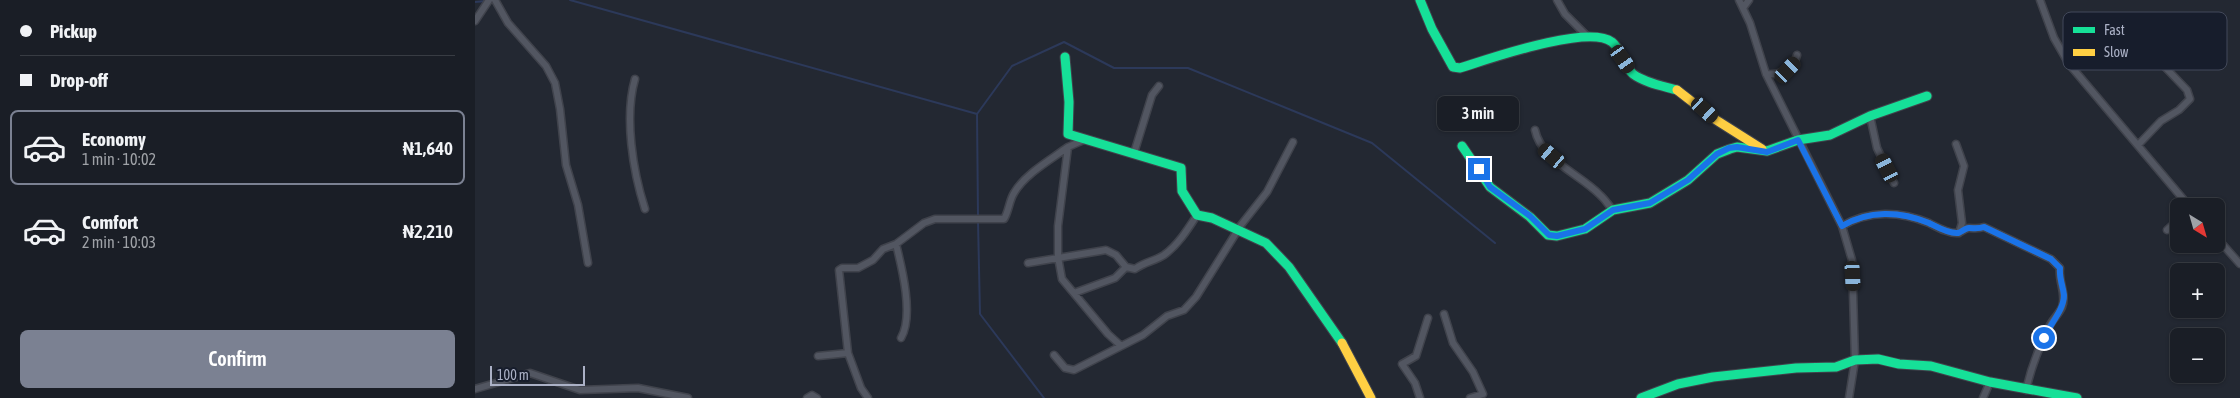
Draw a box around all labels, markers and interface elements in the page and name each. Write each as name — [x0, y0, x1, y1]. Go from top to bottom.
legend — [2063, 12, 2227, 70]
text: Pickup — [50, 20, 97, 42]
text: Fast — [2104, 22, 2125, 38]
car — [1608, 42, 1637, 76]
text: Slow — [2104, 44, 2129, 60]
car — [1772, 54, 1803, 86]
text: Drop-off — [50, 69, 108, 91]
car — [1688, 94, 1721, 126]
callout: 3 min — [1438, 96, 1520, 132]
text: 3 min — [1462, 104, 1494, 122]
icon: car — [22, 125, 67, 170]
text: Economy — [82, 128, 146, 150]
text: ₦1,640 — [403, 137, 453, 159]
car — [1535, 141, 1568, 171]
text: 1 min · 10:02 — [82, 150, 156, 168]
car — [1873, 151, 1900, 185]
route end — [1468, 158, 1490, 180]
north arrow — [2170, 198, 2225, 252]
map controls — [2170, 198, 2225, 383]
icon: car — [22, 208, 67, 253]
text: Comfort — [82, 211, 138, 233]
text: ₦2,210 — [403, 220, 453, 242]
text: 2 min · 10:03 — [82, 233, 156, 251]
car — [1844, 261, 1861, 291]
button: + — [2170, 263, 2225, 318]
route start — [2033, 327, 2055, 349]
button: − — [2170, 328, 2225, 383]
button: Confirm — [20, 330, 455, 388]
scale bar — [490, 363, 585, 386]
text: 100 m — [497, 367, 529, 383]

